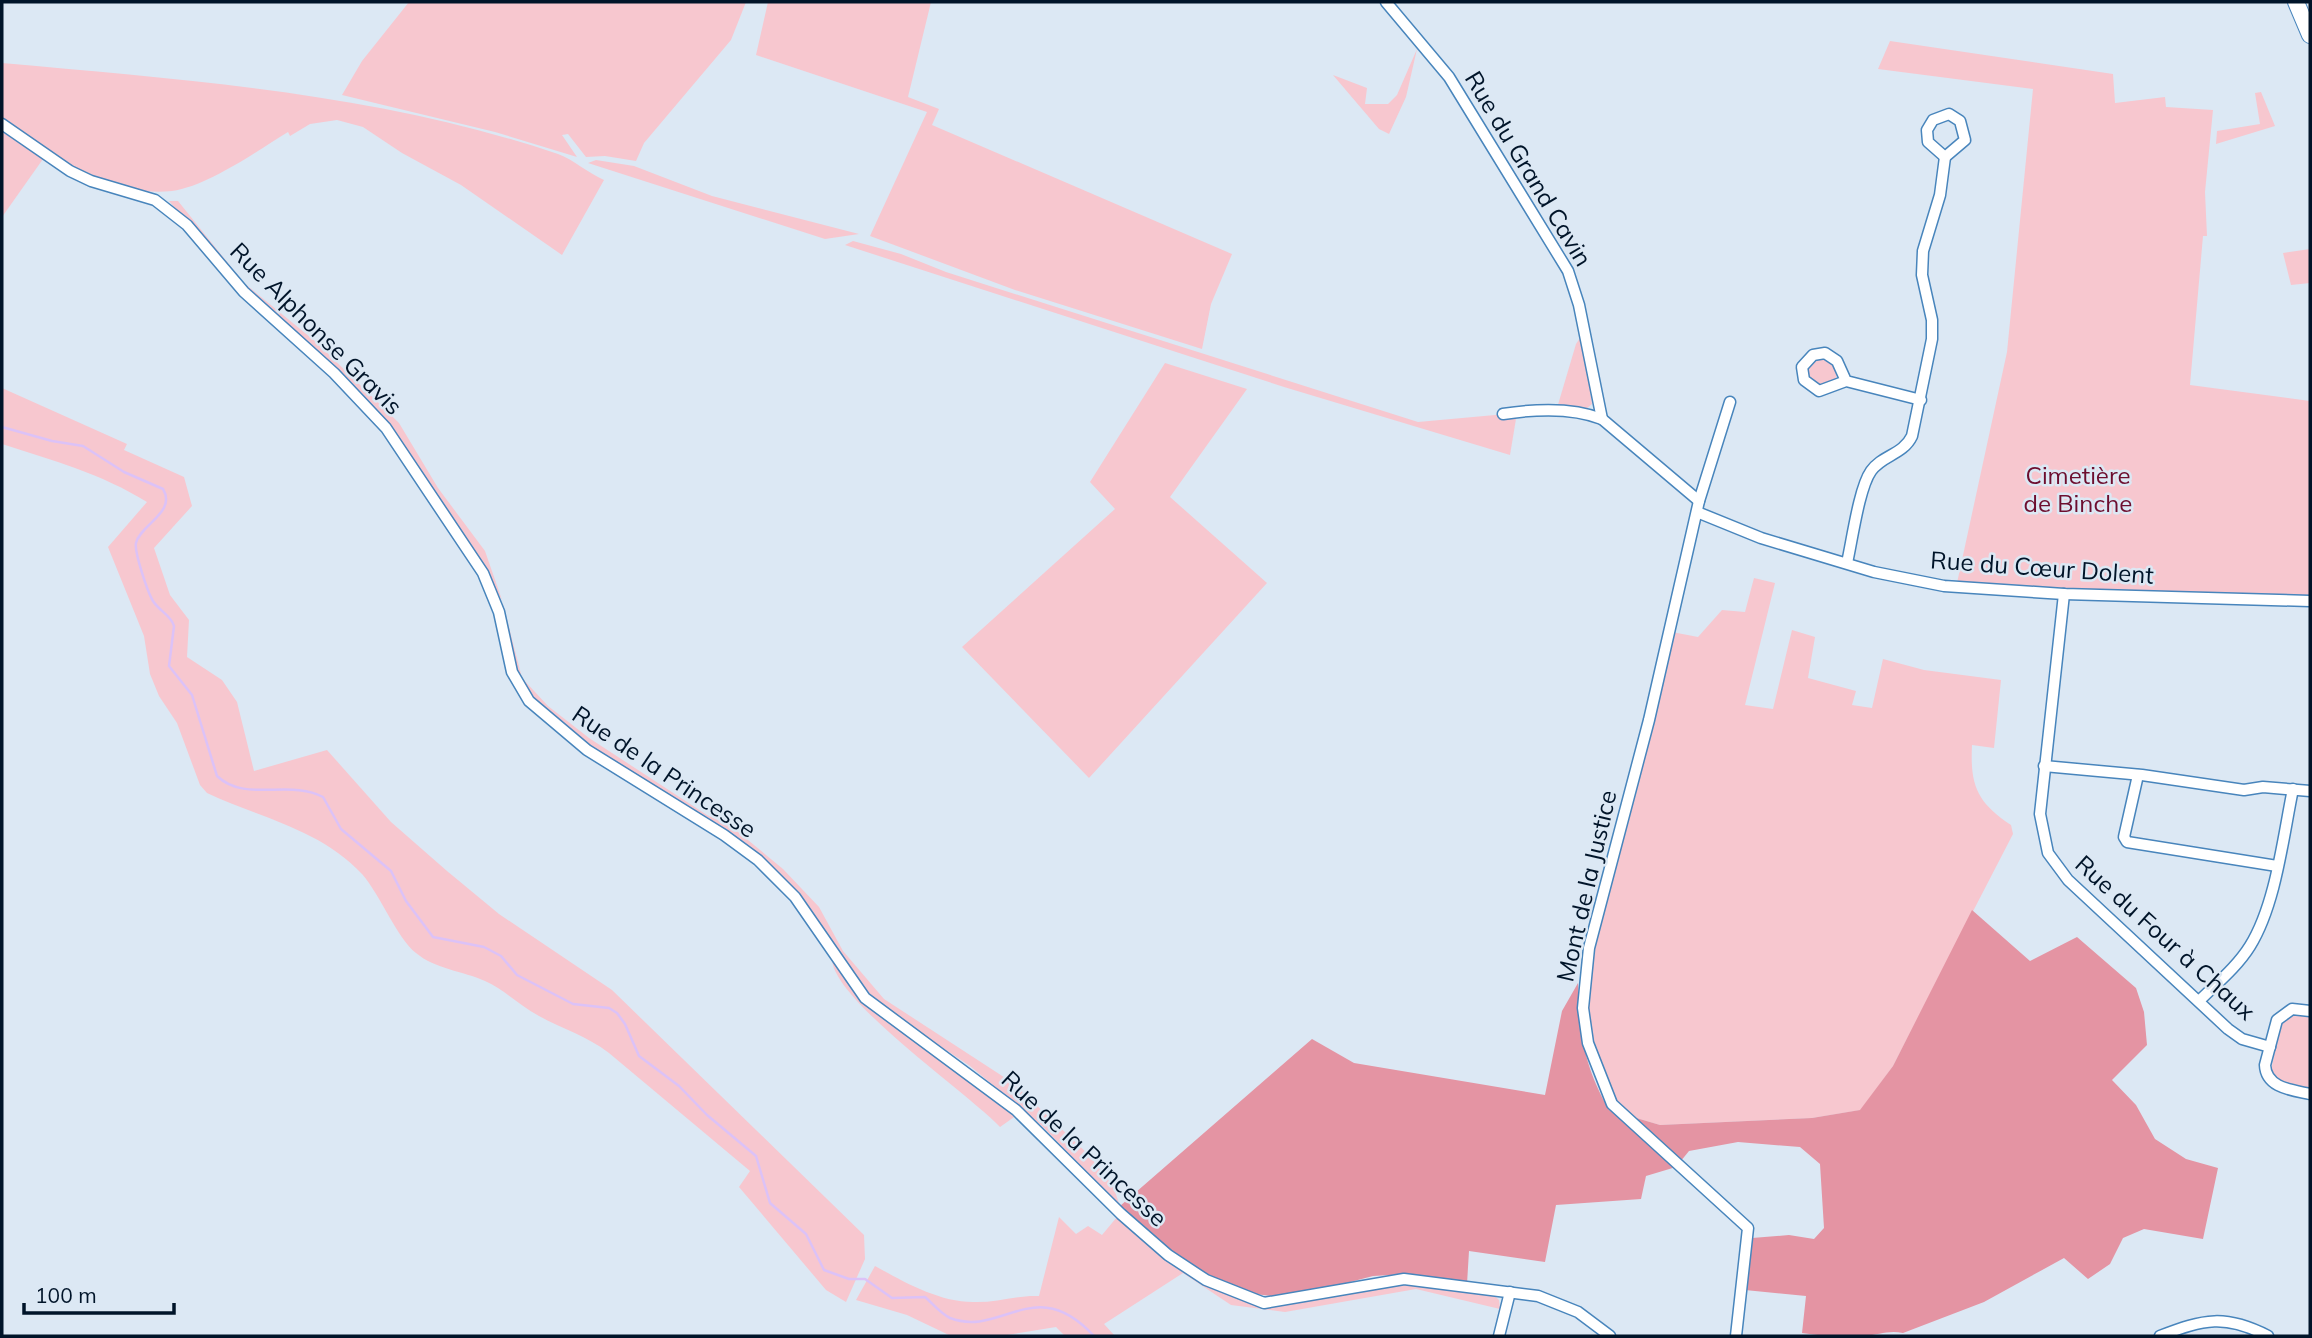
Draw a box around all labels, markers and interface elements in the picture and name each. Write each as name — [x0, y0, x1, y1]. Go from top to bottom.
street label: Rue du Grand Cavin — [1459, 65, 1599, 272]
street label: Rue Alphonse Gravis — [224, 236, 409, 421]
park label: Cimetière de Binche — [2024, 460, 2132, 518]
street label: Rue du Cœur Dolent — [1929, 544, 2155, 590]
street label: Rue de la Princesse — [567, 699, 762, 844]
street label: Mont de la Justice — [1549, 787, 1623, 984]
street label: Rue du Four à Chaux — [2069, 848, 2262, 1026]
street label: Rue de la Princesse — [996, 1064, 1174, 1233]
scale bar — [24, 1272, 175, 1316]
text: 100 m — [35, 1282, 97, 1308]

